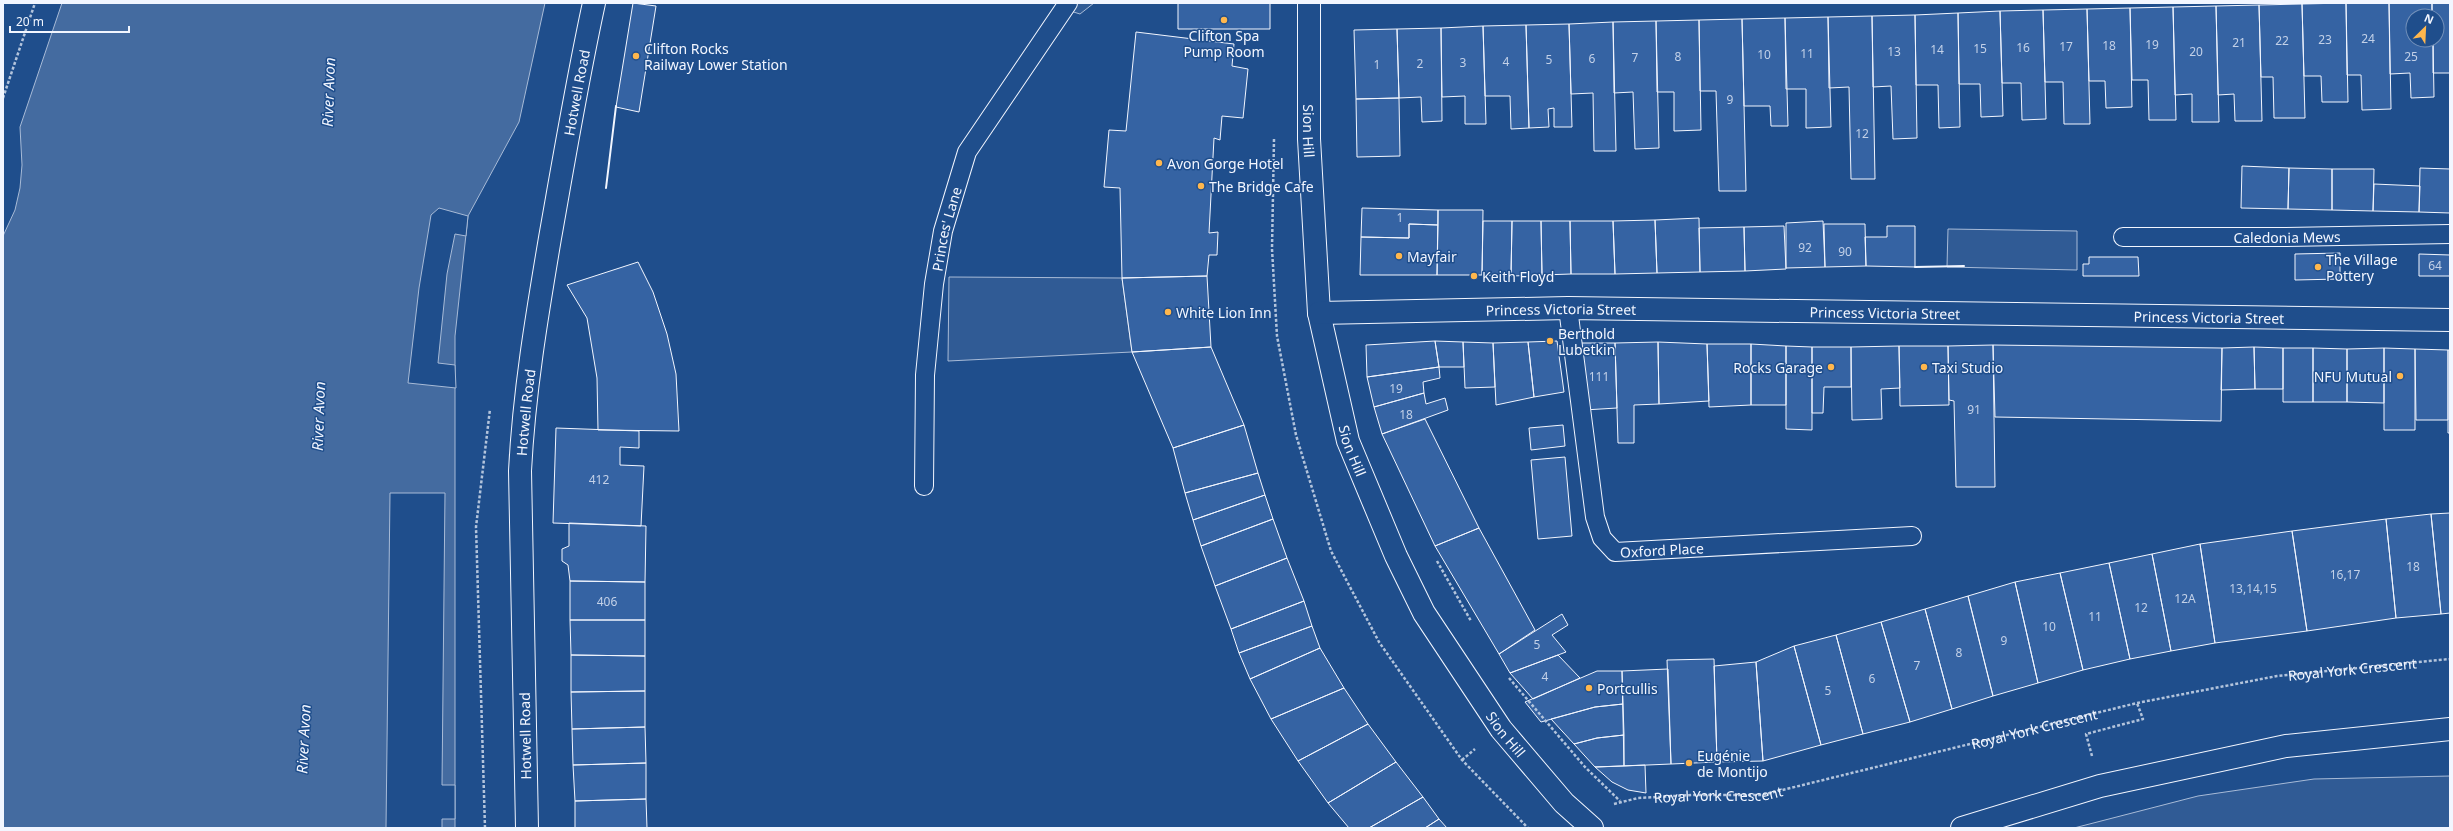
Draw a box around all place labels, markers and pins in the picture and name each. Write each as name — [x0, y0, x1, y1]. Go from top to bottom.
marker: Clifton Spa Pump Room — [1219, 15, 1229, 25]
place label: Clifton Spa Pump Room — [1183, 26, 1265, 61]
place label: Clifton Rocks Railway Lower Station — [644, 39, 788, 74]
marker: Clifton Rocks Railway Lower Station — [631, 51, 641, 61]
place label: Avon Gorge Hotel — [1167, 154, 1284, 173]
marker: Avon Gorge Hotel — [1154, 158, 1164, 168]
place label: The Bridge Cafe — [1209, 177, 1314, 196]
marker: The Bridge Cafe — [1196, 181, 1206, 191]
place label: Mayfair — [1407, 247, 1457, 266]
place label: The Village Pottery — [2326, 250, 2398, 285]
marker: Mayfair — [1394, 251, 1404, 261]
marker: The Village Pottery — [2313, 262, 2323, 272]
place label: Keith Floyd — [1482, 267, 1554, 286]
marker: Keith Floyd — [1469, 271, 1479, 281]
place label: White Lion Inn — [1176, 303, 1272, 322]
marker: White Lion Inn — [1163, 307, 1173, 317]
place label: Berthold Lubetkin — [1558, 324, 1615, 359]
marker: Berthold Lubetkin — [1545, 336, 1555, 346]
place label: Rocks Garage — [1733, 358, 1823, 377]
place label: Taxi Studio — [1932, 358, 2003, 377]
marker: Rocks Garage — [1826, 362, 1836, 372]
marker: Taxi Studio — [1919, 362, 1929, 372]
place label: NFU Mutual — [2314, 367, 2392, 386]
marker: NFU Mutual — [2395, 371, 2405, 381]
place label: Portcullis — [1597, 679, 1658, 698]
marker: Portcullis — [1584, 683, 1594, 693]
place label: Eugénie de Montijo — [1697, 746, 1768, 781]
marker: Eugénie de Montijo — [1684, 758, 1694, 768]

